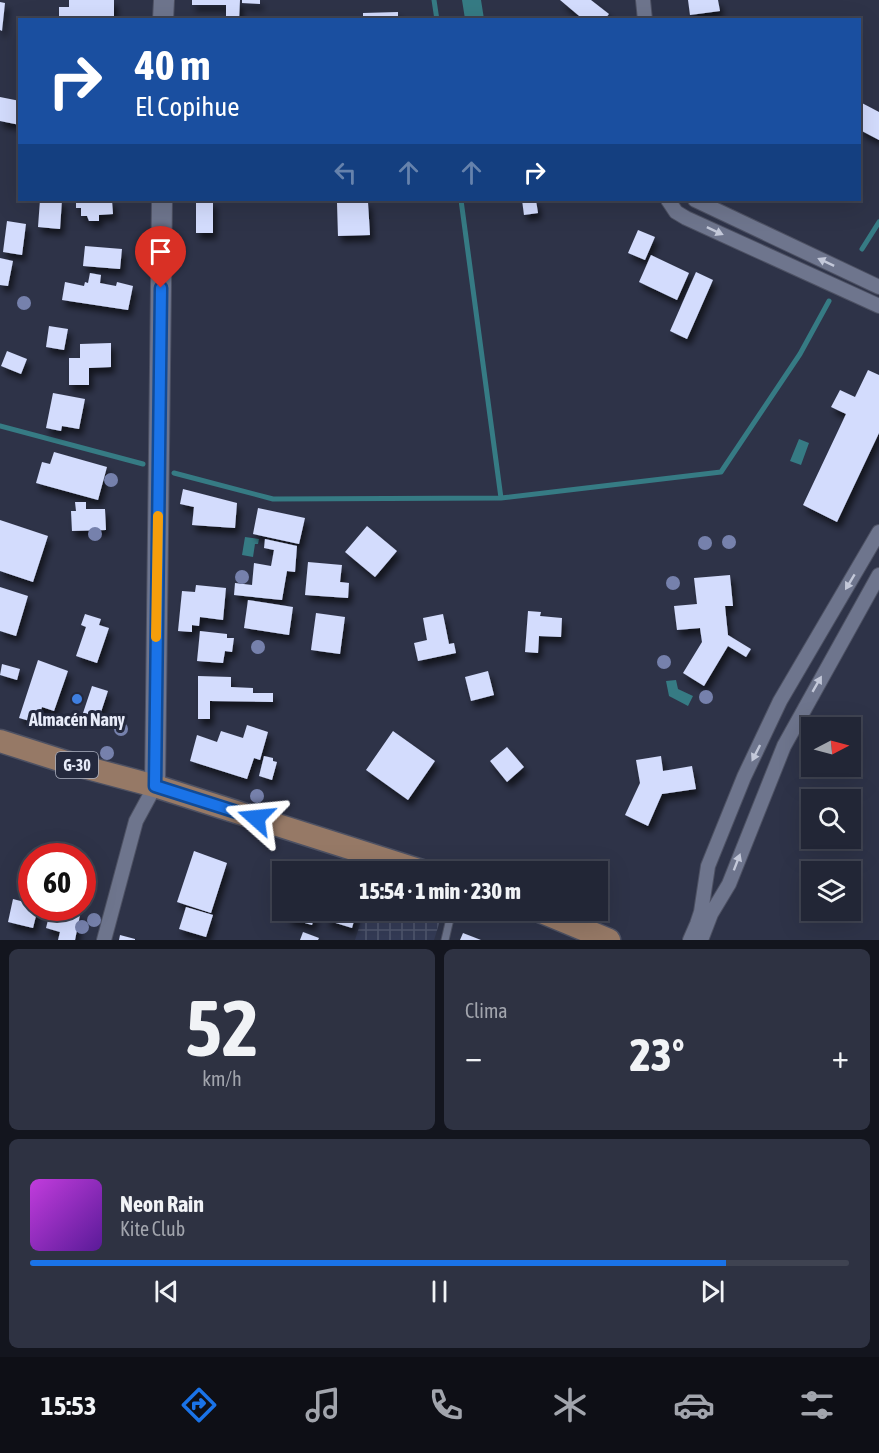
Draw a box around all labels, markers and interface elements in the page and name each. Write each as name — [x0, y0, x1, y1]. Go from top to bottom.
text: 40 m — [135, 41, 210, 89]
icon: right — [36, 42, 114, 120]
text: El Copihue — [135, 91, 240, 122]
icon: left — [329, 156, 362, 189]
icon: ahead — [392, 156, 425, 189]
icon: ahead — [455, 156, 488, 189]
icon: right — [518, 156, 551, 189]
pin — [135, 226, 186, 288]
one-way arrow — [706, 227, 723, 236]
icon: arrive — [144, 235, 177, 268]
one-way arrow — [818, 258, 835, 267]
one-way arrow — [844, 574, 855, 590]
one-way arrow — [812, 676, 823, 692]
marker: Almacén Nany — [70, 692, 84, 706]
place label: Almacén Nany — [28, 709, 126, 730]
north arrow — [801, 717, 861, 777]
map controls — [801, 717, 861, 921]
one-way arrow — [751, 745, 761, 762]
road number: G-30 — [56, 752, 98, 778]
position arrow — [224, 786, 288, 850]
button: search — [801, 789, 861, 849]
speed limit sign: 60 — [18, 843, 96, 921]
one-way arrow — [732, 852, 742, 870]
button: layers — [801, 861, 861, 921]
text: 15:54 · 1 min · 230 m — [359, 878, 521, 904]
text: 52 — [185, 983, 259, 1073]
text: Clima — [465, 999, 508, 1022]
text: 23° — [630, 1029, 684, 1081]
text: − — [465, 1037, 482, 1075]
text: + — [832, 1037, 849, 1075]
text: km/h — [202, 1067, 242, 1090]
text: Neon Rain — [120, 1191, 204, 1217]
text: Kite Club — [120, 1217, 185, 1240]
icon: previous — [150, 1275, 183, 1308]
icon: pause — [423, 1275, 456, 1308]
icon: next — [696, 1275, 729, 1308]
icon: directions — [178, 1384, 220, 1426]
icon: music — [302, 1384, 344, 1426]
icon: phone — [425, 1384, 467, 1426]
icon: climate — [549, 1384, 591, 1426]
icon: car — [673, 1384, 715, 1426]
icon: filters — [796, 1384, 838, 1426]
text: 15:53 — [41, 1390, 96, 1421]

